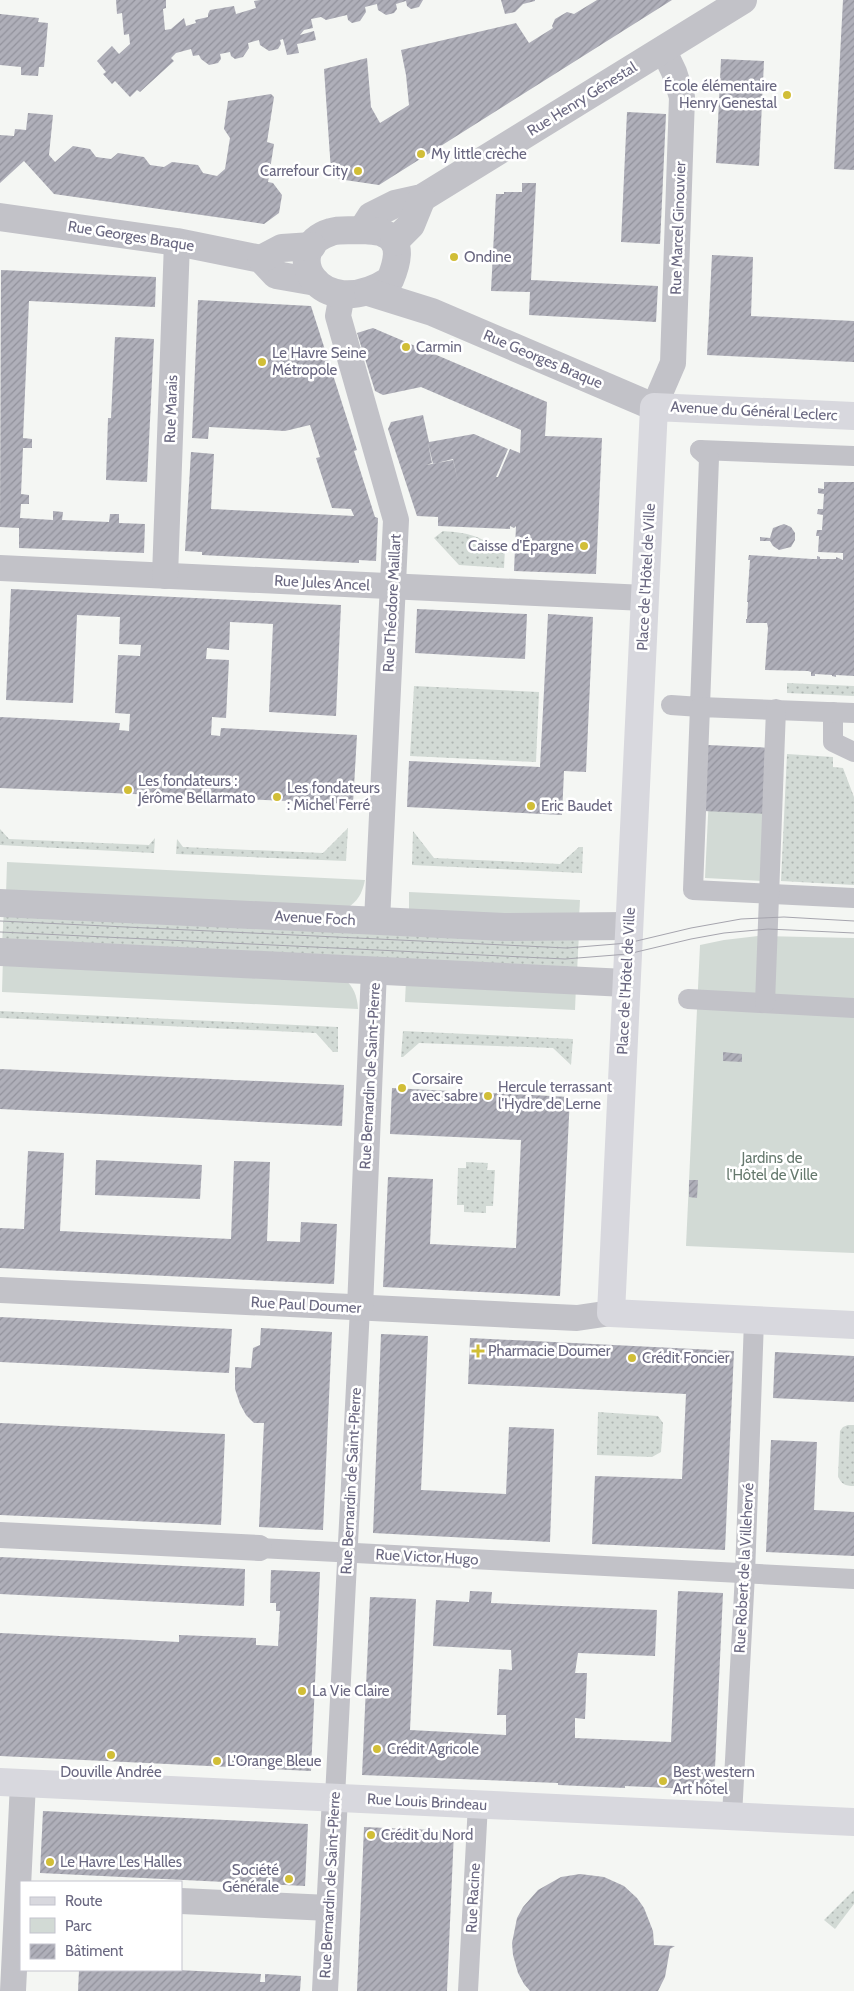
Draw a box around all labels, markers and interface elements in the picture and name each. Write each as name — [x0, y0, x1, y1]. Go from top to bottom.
street label: Rue Henry Génestal — [524, 58, 640, 140]
place label: École élémentaire Henry Genestal — [664, 76, 777, 112]
marker: École élémentaire Henry Genestal — [781, 89, 793, 101]
place label: My little crèche — [431, 145, 527, 163]
marker: My little crèche — [415, 148, 427, 160]
street label: Rue Marcel Ginouvier — [667, 161, 689, 295]
place label: Carrefour City — [260, 162, 348, 180]
marker: Carrefour City — [352, 165, 364, 177]
street label: Rue Georges Braque — [67, 217, 196, 255]
place label: Ondine — [464, 248, 512, 266]
marker: Ondine — [448, 251, 460, 263]
street label: Rue Georges Braque — [481, 326, 606, 392]
place label: Carmin — [416, 338, 462, 356]
marker: Carmin — [400, 341, 412, 353]
place label: Le Havre Seine Métropole — [272, 344, 367, 379]
marker: Le Havre Seine Métropole — [256, 356, 268, 368]
street label: Rue Marais — [161, 375, 181, 443]
street label: Avenue du Général Leclerc — [670, 398, 838, 424]
street label: Place de l'Hôtel de Ville — [633, 503, 659, 651]
street label: Rue Théodore Maillart — [379, 533, 405, 673]
place label: Caisse d'Épargne — [468, 536, 574, 555]
marker: Caisse d'Épargne — [578, 540, 590, 552]
street label: Rue Jules Ancel — [274, 572, 371, 595]
place label: Les fondateurs : Jérôme Bellarmato — [137, 772, 255, 807]
place label: Les fondateurs : Michel Ferré — [287, 779, 380, 814]
marker: Les fondateurs : Jérôme Bellarmato — [122, 784, 134, 796]
marker: Les fondateurs : Michel Ferré — [271, 791, 283, 803]
place label: Eric Baudet — [541, 797, 612, 815]
marker: Eric Baudet — [525, 800, 537, 812]
street label: Avenue Foch — [274, 907, 356, 929]
street label: Place de l'Hôtel de Ville — [613, 907, 639, 1055]
street label: Rue Bernardin de Saint-Pierre — [356, 982, 384, 1170]
place label: Corsaire avec sabre — [412, 1070, 478, 1105]
place label: Hercule terrassant l'Hydre de Lerne — [498, 1078, 612, 1113]
marker: Corsaire avec sabre — [396, 1082, 408, 1094]
marker: Hercule terrassant l'Hydre de Lerne — [482, 1090, 494, 1102]
park label: Jardins de l'Hôtel de Ville — [726, 1149, 818, 1184]
street label: Rue Paul Doumer — [250, 1293, 362, 1317]
place label: Pharmacie Doumer — [488, 1342, 611, 1360]
marker: Pharmacie Doumer — [472, 1345, 484, 1357]
place label: Crédit Foncier — [642, 1349, 730, 1367]
marker: Crédit Foncier — [626, 1352, 638, 1364]
street label: Rue Bernardin de Saint-Pierre — [337, 1387, 365, 1575]
street label: Rue Robert de la Villehervé — [731, 1482, 757, 1654]
street label: Rue Victor Hugo — [375, 1545, 479, 1569]
place label: La Vie Claire — [312, 1682, 390, 1700]
marker: La Vie Claire — [296, 1685, 308, 1697]
place label: Crédit Agricole — [387, 1740, 479, 1758]
marker: Crédit Agricole — [371, 1743, 383, 1755]
marker: Douville Andrée — [105, 1749, 117, 1761]
place label: L'Orange Bleue — [227, 1752, 322, 1770]
marker: L'Orange Bleue — [211, 1755, 223, 1767]
place label: Douville Andrée — [60, 1763, 162, 1781]
place label: Best western Art hôtel — [673, 1763, 755, 1798]
marker: Best western Art hôtel — [657, 1775, 669, 1787]
street label: Rue Louis Brindeau — [366, 1790, 488, 1814]
street label: Rue Bernardin de Saint-Pierre — [316, 1791, 344, 1979]
place label: Crédit du Nord — [381, 1826, 473, 1844]
marker: Crédit du Nord — [365, 1829, 377, 1841]
place label: Le Havre Les Halles — [60, 1853, 182, 1871]
marker: Le Havre Les Halles — [44, 1856, 56, 1868]
place label: Société Générale — [222, 1861, 279, 1896]
street label: Rue Racine — [462, 1862, 484, 1933]
marker: Société Générale — [283, 1873, 295, 1885]
legend — [20, 1881, 182, 1971]
text: Route — [65, 1892, 103, 1910]
text: Parc — [65, 1917, 92, 1935]
text: Bâtiment — [65, 1942, 123, 1960]

